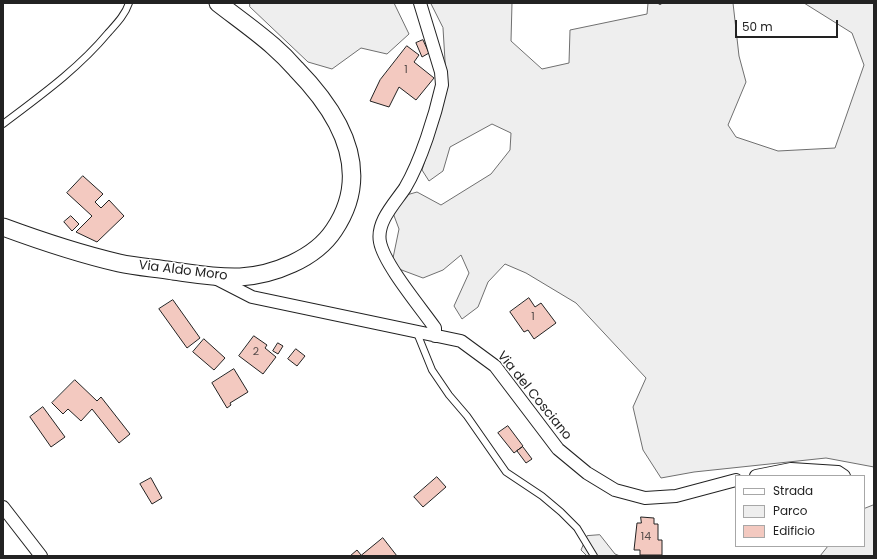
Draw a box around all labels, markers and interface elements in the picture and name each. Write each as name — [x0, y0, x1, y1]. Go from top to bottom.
scale bar — [737, 12, 840, 38]
text: 50 m — [742, 18, 773, 35]
house number: 1 — [404, 63, 408, 77]
street label: Via Aldo Moro — [138, 258, 228, 284]
house number: 1 — [531, 310, 535, 324]
house number: 2 — [253, 345, 259, 359]
street label: Via del Cosciano — [494, 349, 574, 443]
legend — [735, 475, 865, 547]
text: Strada — [773, 482, 813, 499]
text: Parco — [773, 502, 808, 519]
text: Edificio — [773, 522, 815, 539]
house number: 14 — [641, 530, 651, 544]

